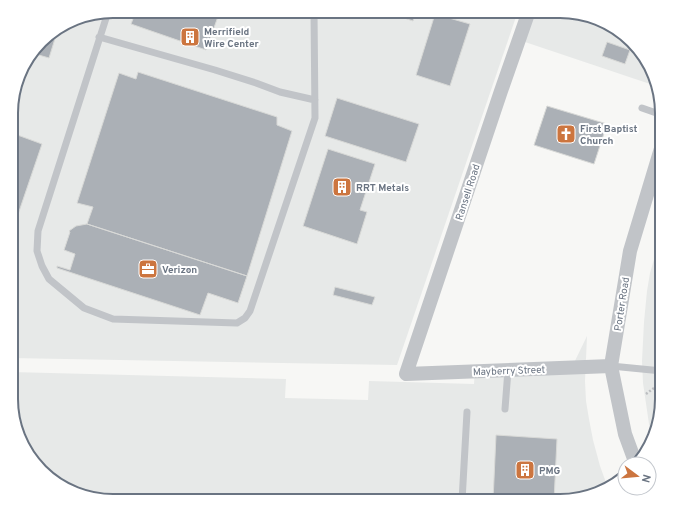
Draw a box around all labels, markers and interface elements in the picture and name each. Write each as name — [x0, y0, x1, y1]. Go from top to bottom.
building icon: Merrifield Wire Center — [179, 26, 201, 48]
place label: Merrifield Wire Center — [204, 26, 259, 51]
church icon: First Baptist Church — [555, 123, 577, 145]
place label: First Baptist Church — [580, 123, 637, 148]
street label: Ransell Road — [453, 163, 484, 222]
building icon: RRT Metals — [331, 176, 353, 198]
place label: RRT Metals — [356, 182, 409, 195]
office icon: Verizon — [137, 258, 159, 280]
place label: Verizon — [162, 264, 197, 277]
street label: Porter Road — [612, 276, 633, 332]
street label: Mayberry Street — [473, 364, 546, 379]
north arrow — [617, 456, 657, 496]
building icon: PMG — [514, 459, 536, 481]
place label: PMG — [539, 465, 560, 478]
text: N — [638, 473, 653, 484]

